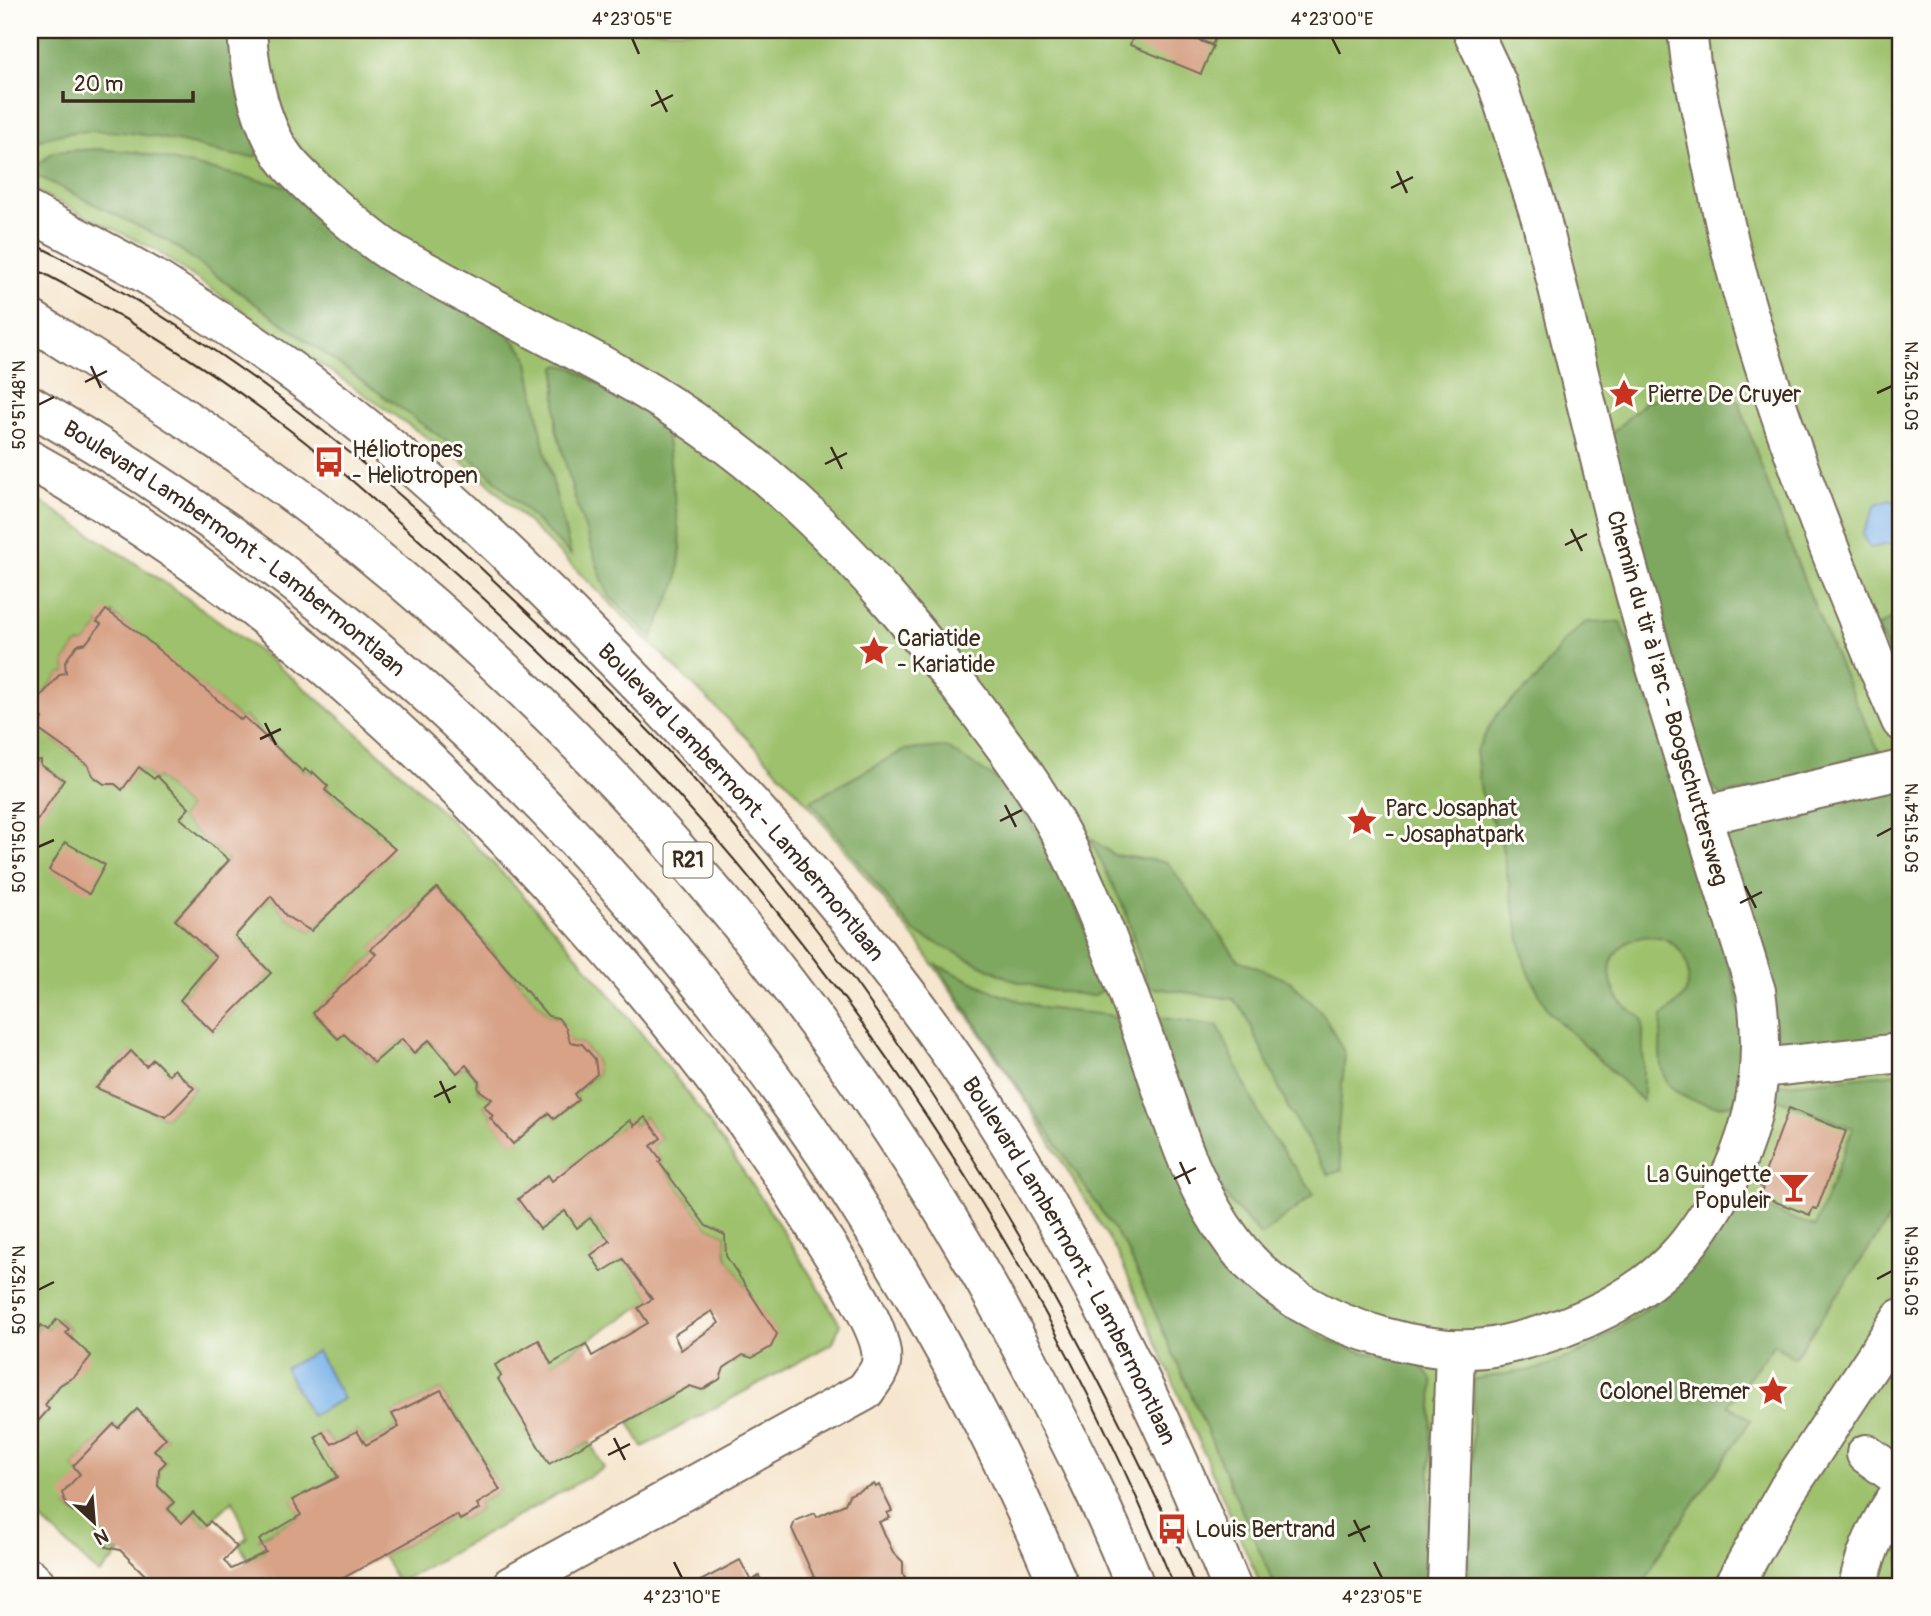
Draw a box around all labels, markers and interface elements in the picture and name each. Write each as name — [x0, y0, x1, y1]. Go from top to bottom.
text: 4°23'05"E — [592, 8, 672, 31]
text: 4°23'00"E — [1291, 8, 1373, 31]
scale bar — [63, 60, 192, 104]
text: 20 m — [74, 71, 123, 98]
text: 50°51'52"N — [1901, 341, 1924, 431]
text: 50°51'48"N — [8, 360, 31, 450]
place icon: Pierre De Cruyer — [1607, 377, 1641, 411]
place label: Pierre De Cruyer — [1647, 380, 1801, 409]
street label: Boulevard Lambermont - Lambermontlaan — [58, 414, 411, 683]
place label: Héliotropes - Heliotropen — [352, 435, 478, 490]
bus stop icon: Héliotropes - Heliotropen — [312, 445, 346, 479]
street label: Chemin du tir à l'arc - Boogschuttersweg — [1600, 507, 1735, 889]
place label: Cariatide - Kariatide — [897, 624, 996, 679]
place icon: Cariatide - Kariatide — [857, 634, 891, 668]
street label: Boulevard Lambermont - Lambermontlaan — [591, 637, 891, 967]
text: 50°51'54"N — [1901, 783, 1924, 873]
place label: Parc Josaphat - Josaphatpark — [1385, 794, 1525, 849]
text: 50°51'50"N — [8, 801, 31, 893]
place icon: Parc Josaphat - Josaphatpark — [1345, 804, 1379, 838]
road number: R21 — [664, 842, 712, 878]
street label: Boulevard Lambermont - Lambermontlaan — [956, 1071, 1183, 1450]
place label: La Guingette Populeir — [1646, 1160, 1772, 1215]
bar icon: La Guingette Populeir — [1777, 1170, 1811, 1204]
text: 50°51'56"N — [1901, 1226, 1924, 1316]
text: 50°51'52"N — [8, 1245, 31, 1335]
place icon: Colonel Bremer — [1756, 1374, 1790, 1408]
place label: Colonel Bremer — [1599, 1377, 1750, 1406]
north arrow — [60, 1486, 130, 1556]
bus stop icon: Louis Bertrand — [1155, 1512, 1189, 1546]
place label: Louis Bertrand — [1195, 1515, 1336, 1544]
text: N — [90, 1523, 112, 1550]
text: 4°23'10"E — [643, 1586, 721, 1609]
text: 4°23'05"E — [1342, 1586, 1422, 1609]

